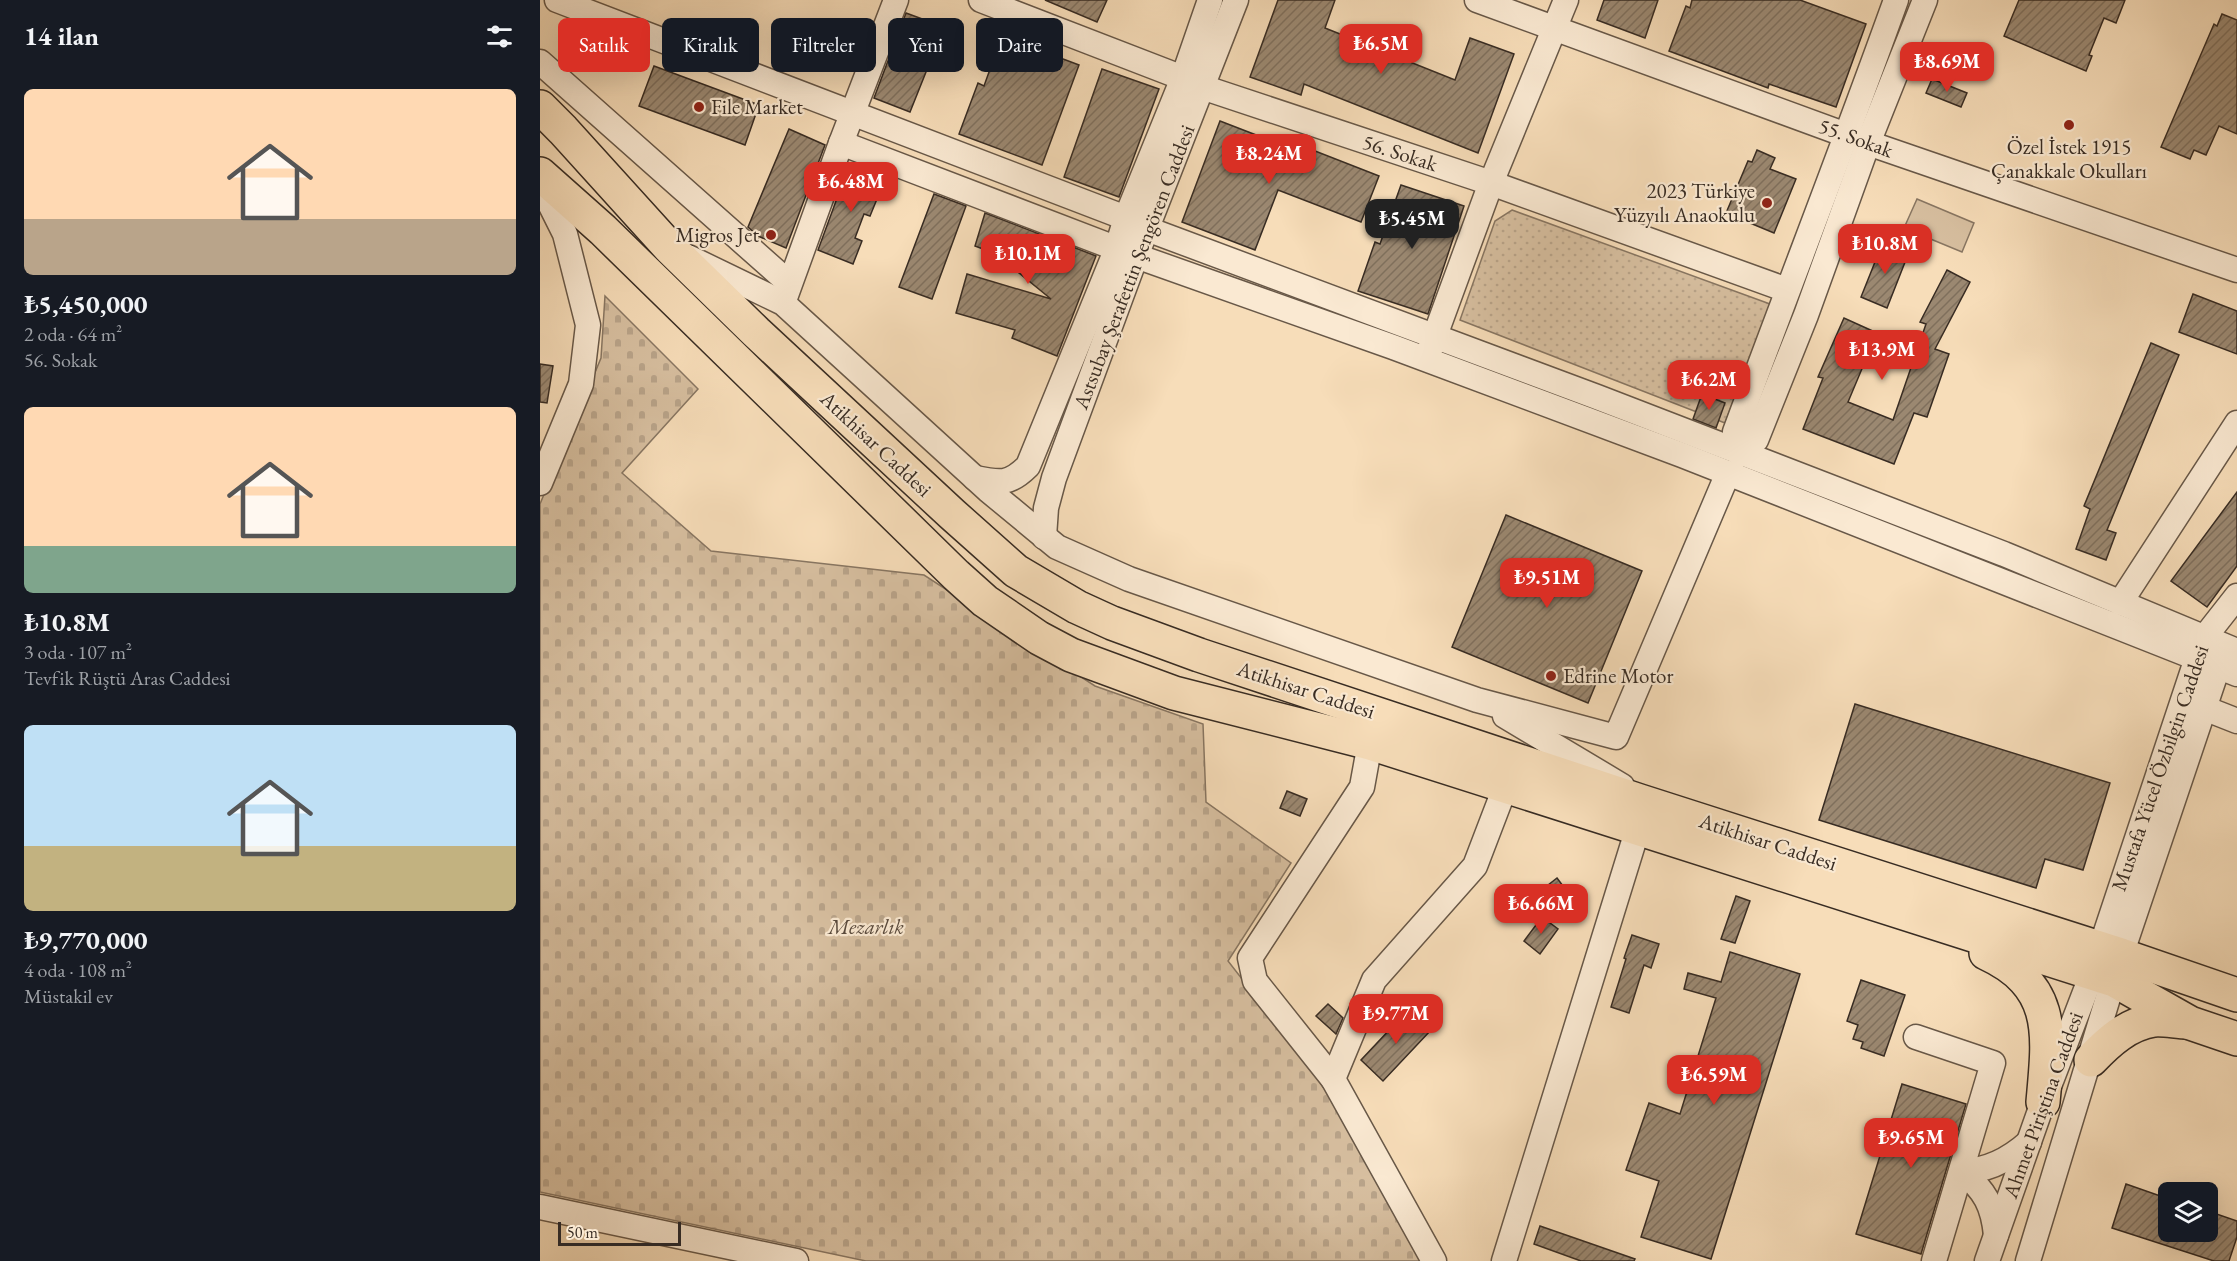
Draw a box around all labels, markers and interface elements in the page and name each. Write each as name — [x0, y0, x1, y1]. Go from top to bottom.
chip: Satılık — [558, 18, 650, 72]
chip: Kiralık — [662, 18, 759, 72]
chip: Filtreler — [771, 18, 876, 72]
chip: Yeni — [888, 18, 964, 72]
chip: Daire — [976, 18, 1063, 72]
text: 14 ilan — [24, 19, 99, 53]
icon: filters — [483, 20, 516, 53]
pin: ₺6.5M — [1339, 24, 1423, 75]
text: ₺6.5M — [1353, 30, 1409, 56]
pin: ₺8.69M — [1898, 42, 1996, 93]
text: ₺8.69M — [1914, 48, 1980, 74]
place label: File Market — [711, 93, 803, 120]
marker: File Market — [692, 100, 706, 114]
street label: 55. Sokak — [1815, 112, 1898, 164]
marker: Özel İstek 1915 Çanakkale Okulları — [2062, 118, 2076, 132]
street label: Astsubay Şerafettin Şengören Caddesi — [1066, 121, 1200, 414]
icon: home — [216, 128, 324, 236]
street label: 56. Sokak — [1359, 128, 1442, 178]
place label: Özel İstek 1915 Çanakkale Okulları — [1991, 133, 2147, 184]
pin: ₺8.24M — [1220, 134, 1318, 185]
text: ₺8.24M — [1236, 140, 1302, 166]
pin: ₺6.48M — [802, 162, 900, 213]
text: ₺6.48M — [818, 168, 884, 194]
place label: 2023 Türkiye Yüzyılı Anaokulu — [1614, 177, 1755, 228]
marker: 2023 Türkiye Yüzyılı Anaokulu — [1760, 196, 1774, 210]
pin: ₺5.45M — [1363, 199, 1461, 250]
text: ₺5.45M — [1379, 205, 1445, 231]
place label: Migros Jet — [675, 221, 759, 248]
pin: ₺10.8M — [1836, 224, 1934, 275]
marker: Migros Jet — [764, 228, 778, 242]
text: ₺10.8M — [1852, 230, 1918, 256]
pin: ₺10.1M — [979, 234, 1077, 285]
text: ₺10.1M — [995, 240, 1061, 266]
text: ₺5,450,000 — [24, 287, 147, 321]
text: 2 oda · 64 m² — [24, 321, 122, 347]
pin: ₺13.9M — [1833, 330, 1931, 381]
text: ₺13.9M — [1849, 336, 1915, 362]
text: 56. Sokak — [24, 347, 97, 373]
pin: ₺6.2M — [1667, 360, 1751, 411]
text: ₺6.2M — [1681, 366, 1737, 392]
street label: Atikhisar Caddesi — [814, 384, 938, 502]
icon: home — [216, 446, 324, 554]
pin: ₺9.51M — [1498, 558, 1596, 609]
text: ₺9.51M — [1514, 564, 1580, 590]
text: ₺10.8M — [24, 605, 110, 639]
text: 3 oda · 107 m² — [24, 639, 132, 665]
street label: Mustafa Yücel Özbilgin Caddesi — [2105, 641, 2214, 894]
street label: Atikhisar Caddesi — [1233, 654, 1378, 724]
place label: Edrine Motor — [1563, 662, 1673, 689]
text: Tevfik Rüştü Aras Caddesi — [24, 665, 231, 691]
marker: Edrine Motor — [1544, 669, 1558, 683]
icon: home — [216, 764, 324, 872]
street label: Atikhisar Caddesi — [1695, 806, 1840, 876]
pin: ₺6.66M — [1492, 884, 1590, 935]
text: ₺6.66M — [1508, 890, 1574, 916]
park label: Mezarlık — [826, 913, 904, 940]
text: ₺9,770,000 — [24, 923, 147, 957]
text: 4 oda · 108 m² — [24, 957, 132, 983]
text: Müstakil ev — [24, 983, 113, 1009]
pin: ₺9.77M — [1347, 994, 1445, 1045]
text: ₺9.77M — [1363, 1000, 1429, 1026]
street label: Ahmet Piriştina Caddesi — [1996, 1008, 2089, 1203]
pin: ₺6.59M — [1665, 1055, 1763, 1106]
text: ₺6.59M — [1681, 1061, 1747, 1087]
pin: ₺9.65M — [1862, 1118, 1960, 1169]
text: ₺9.65M — [1878, 1124, 1944, 1150]
map controls — [2158, 1182, 2218, 1242]
button: layers — [2158, 1182, 2218, 1242]
scale bar — [558, 1219, 681, 1246]
text: 50 m — [567, 1222, 598, 1243]

